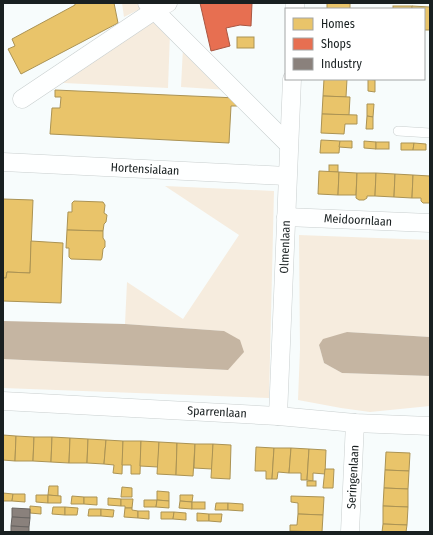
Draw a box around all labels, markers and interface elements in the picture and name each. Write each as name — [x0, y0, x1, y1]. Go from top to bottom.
legend — [285, 8, 425, 80]
text: Homes — [321, 17, 355, 31]
text: Shops — [321, 37, 351, 51]
text: Industry — [321, 57, 362, 71]
street label: Hortensialaan — [110, 160, 180, 178]
street label: Meidoornlaan — [324, 211, 392, 229]
street label: Olmenlaan — [277, 220, 293, 274]
street label: Sparrenlaan — [187, 403, 247, 421]
street label: Seringenlaan — [344, 445, 362, 509]

